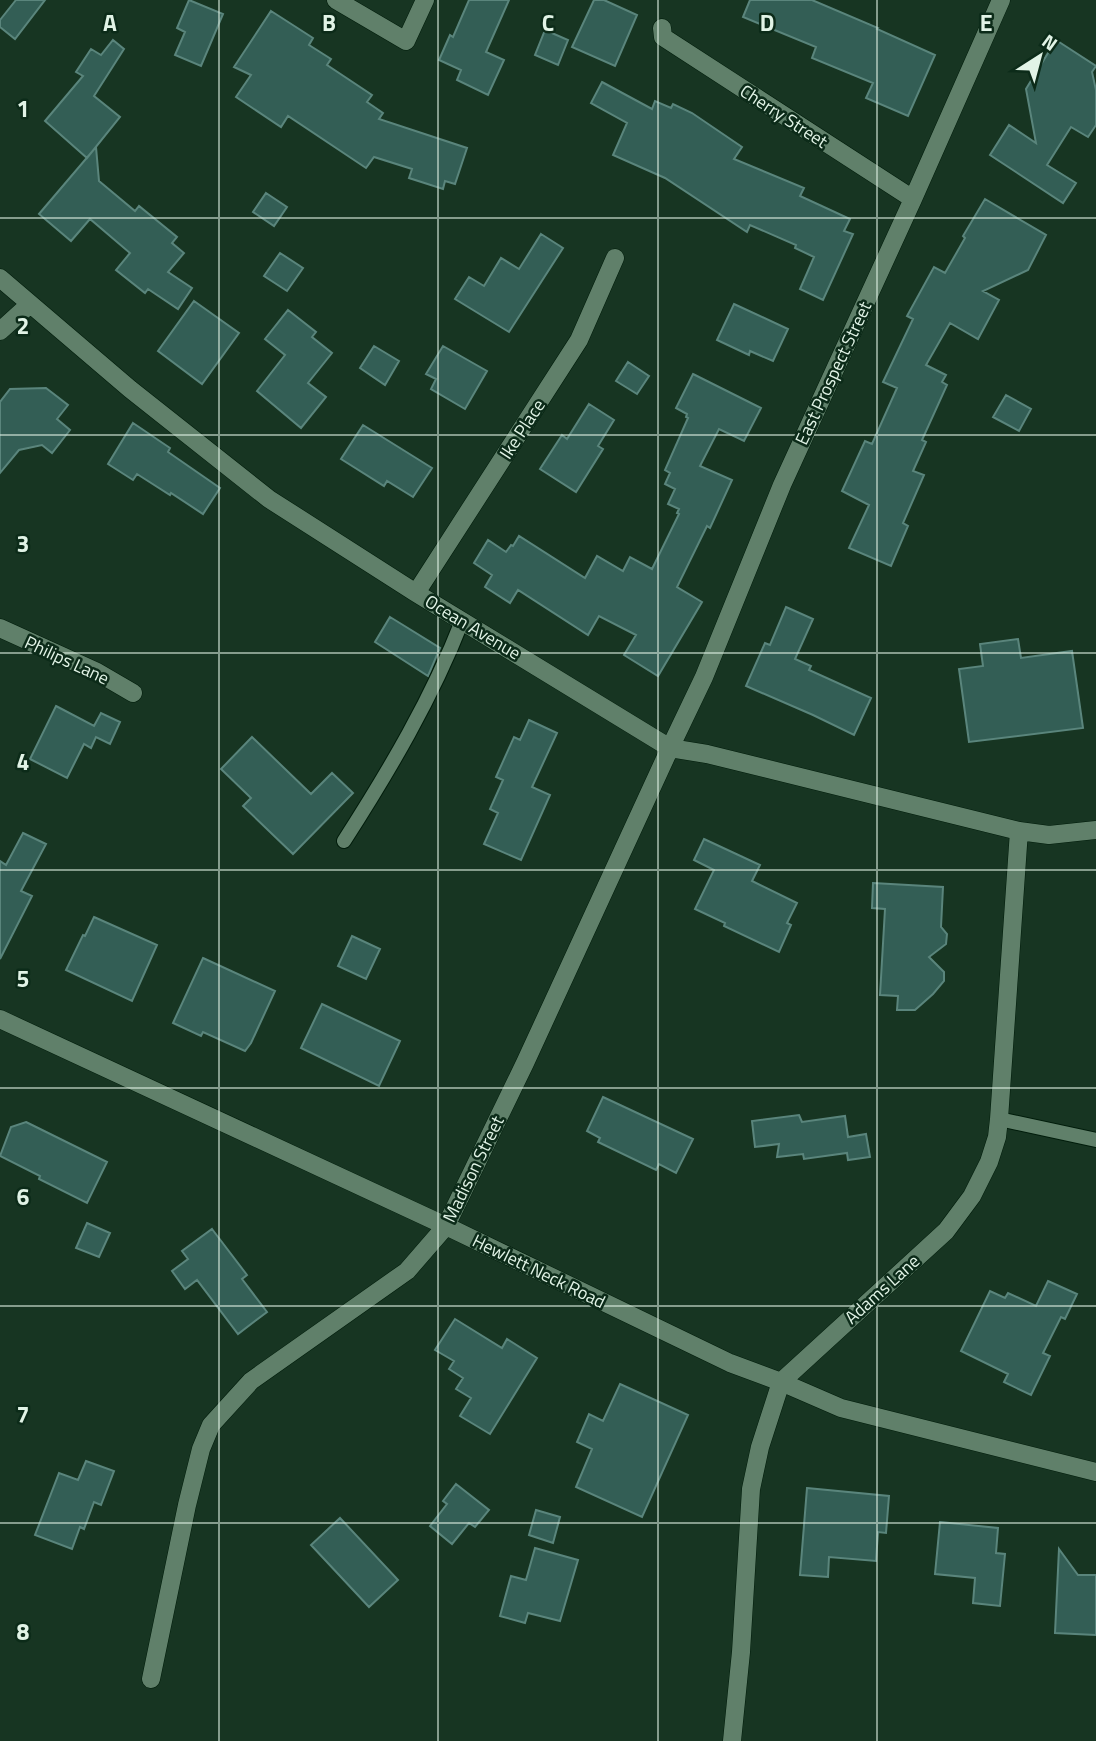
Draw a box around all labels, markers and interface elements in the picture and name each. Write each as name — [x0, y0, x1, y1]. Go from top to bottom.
text: A — [103, 5, 117, 40]
text: B — [322, 5, 336, 40]
text: C — [542, 5, 554, 40]
text: D — [760, 5, 774, 40]
text: E — [980, 5, 992, 40]
north arrow — [1005, 21, 1075, 91]
text: N — [1036, 26, 1064, 57]
street label: Cherry Street — [735, 77, 834, 155]
text: 1 — [17, 91, 29, 126]
street label: East Prospect Street — [788, 296, 878, 449]
text: 2 — [17, 308, 29, 343]
street label: Ike Place — [493, 394, 551, 464]
text: 3 — [17, 526, 29, 561]
street label: Ocean Avenue — [420, 588, 526, 666]
street label: Philips Lane — [20, 629, 114, 691]
text: 4 — [17, 744, 29, 779]
text: 5 — [17, 961, 29, 996]
street label: Madison Street — [436, 1111, 511, 1227]
text: 6 — [17, 1179, 30, 1214]
street label: Hewlett Neck Road — [468, 1227, 610, 1315]
street label: Adams Lane — [838, 1248, 926, 1330]
text: 7 — [17, 1397, 29, 1432]
text: 8 — [17, 1614, 30, 1649]

